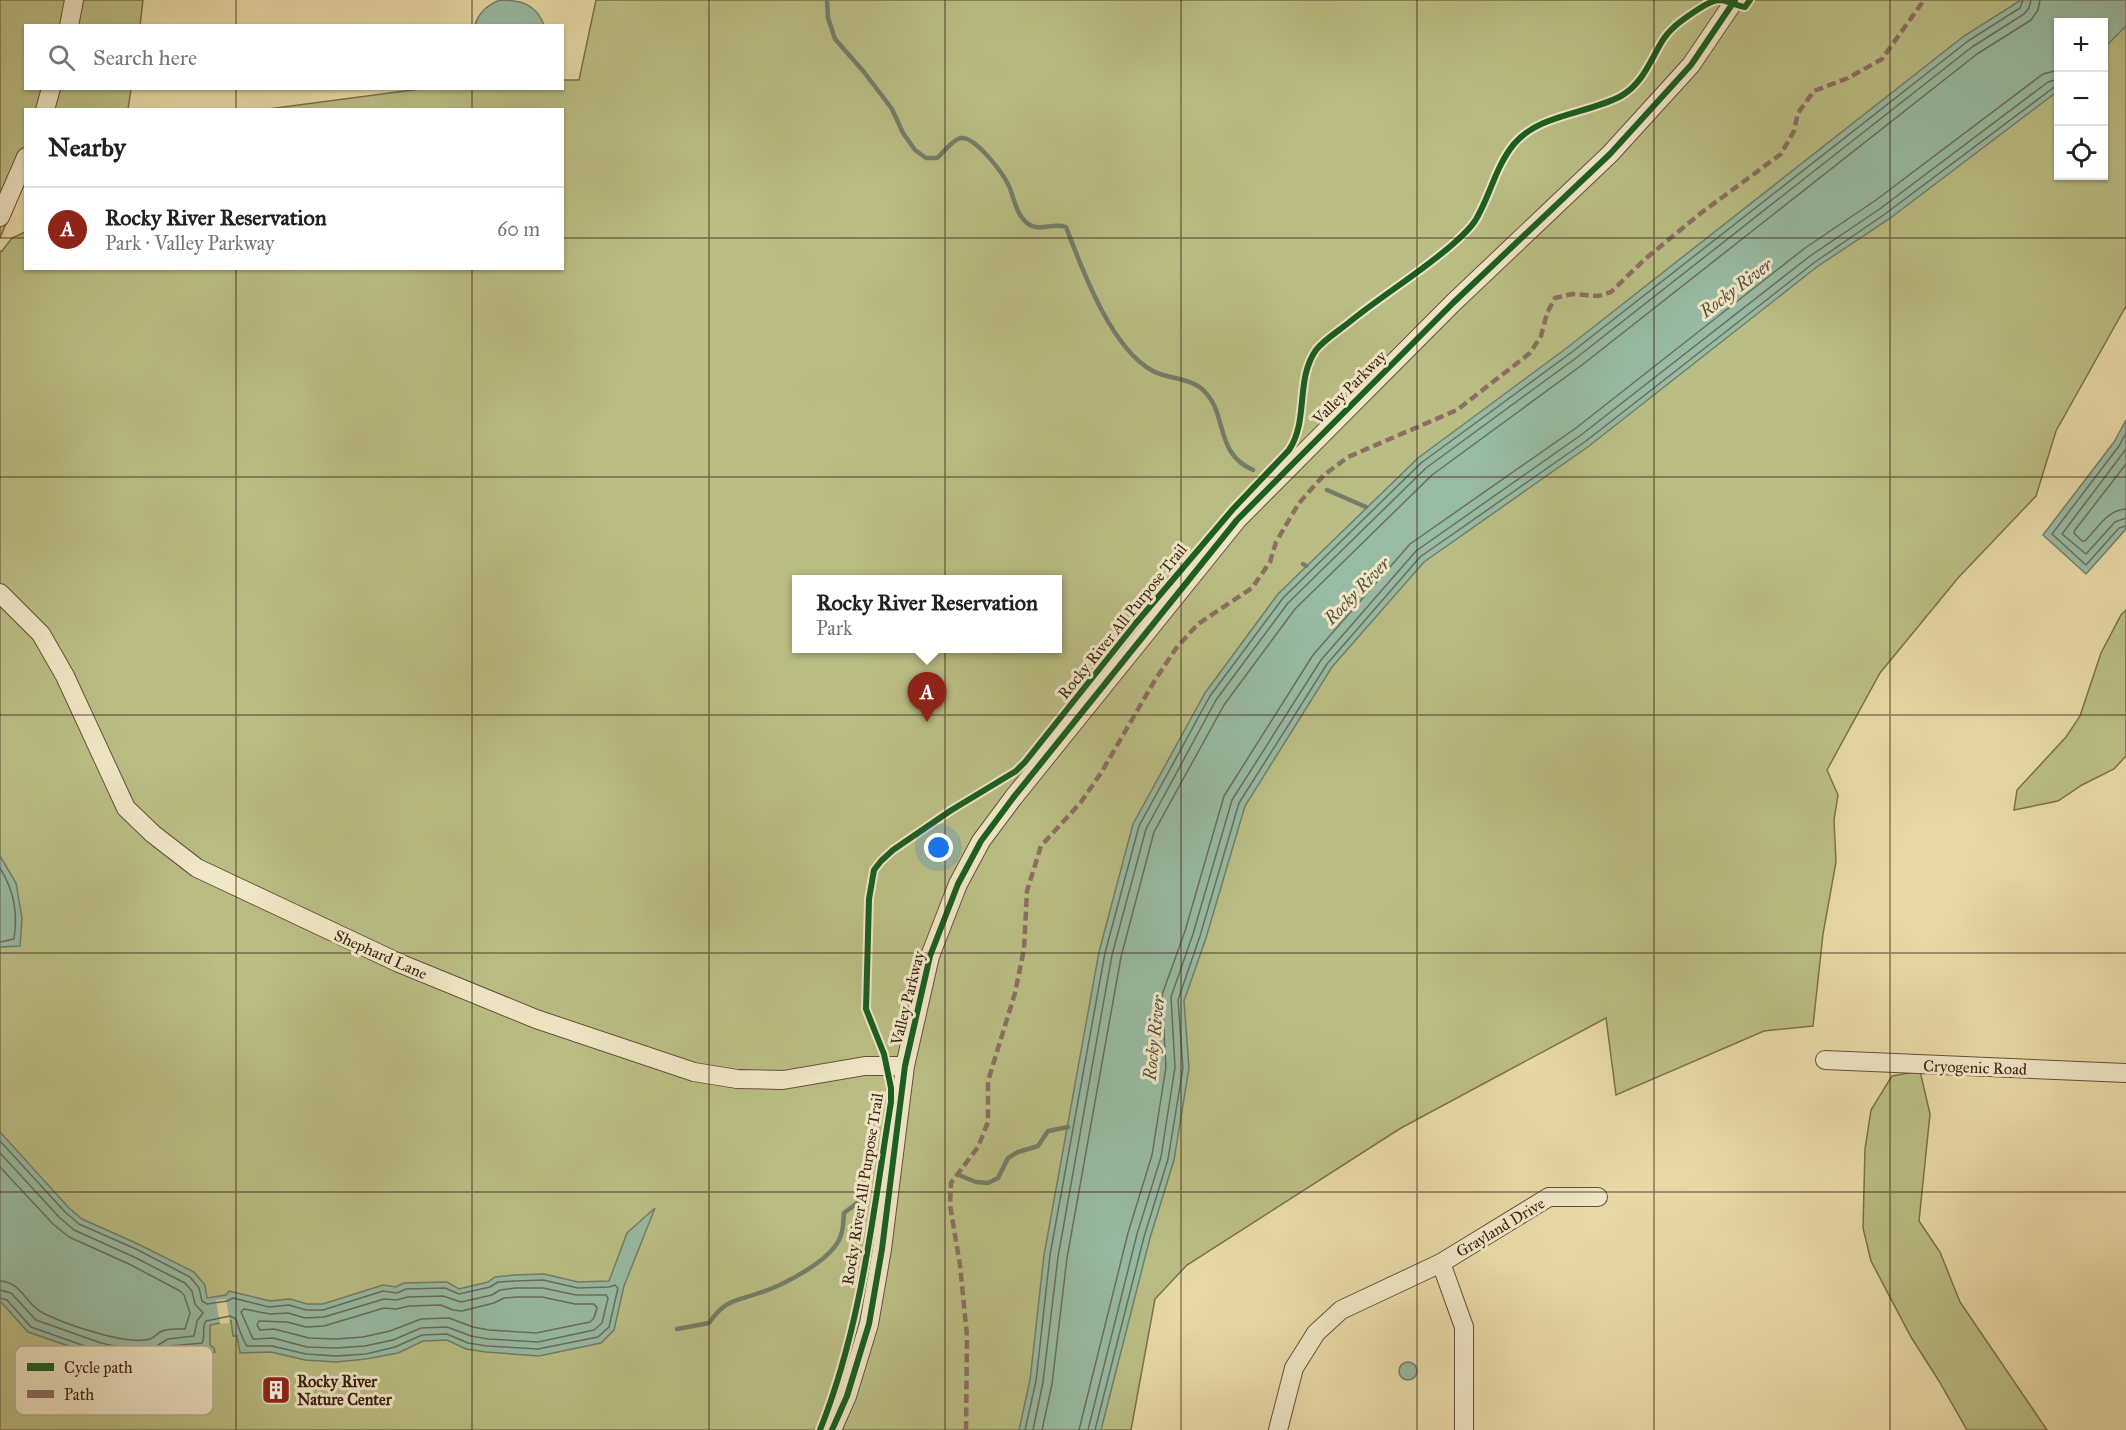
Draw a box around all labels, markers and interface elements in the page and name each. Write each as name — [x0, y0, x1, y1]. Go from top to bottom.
map controls — [2054, 18, 2108, 180]
button: + — [2054, 18, 2108, 72]
search box — [24, 24, 564, 90]
icon: search — [45, 41, 78, 74]
text: Search here — [93, 44, 197, 71]
button: − — [2054, 72, 2108, 126]
button: locate — [2054, 126, 2108, 180]
text: Nearby — [48, 131, 126, 163]
text: Rocky River Reservation — [105, 204, 327, 231]
text: A — [61, 217, 74, 241]
text: 60 m — [497, 217, 540, 241]
text: Park · Valley Parkway — [105, 231, 274, 255]
water label: Rocky River — [1695, 253, 1778, 323]
street label: Valley Parkway — [1308, 346, 1390, 429]
street label: Rocky River All Purpose Trail — [1054, 539, 1191, 703]
water label: Rocky River — [1319, 552, 1396, 630]
popup — [792, 575, 1062, 653]
text: Rocky River Reservation — [816, 589, 1038, 616]
text: Park — [816, 616, 852, 640]
pin: A — [908, 672, 946, 722]
your location — [924, 833, 953, 862]
street label: Shephard Lane — [331, 926, 430, 984]
street label: Valley Parkway — [886, 949, 928, 1048]
water label: Rocky River — [1139, 993, 1170, 1083]
street label: Cryogenic Road — [1923, 1056, 2027, 1080]
street label: Rocky River All Purpose Trail — [838, 1091, 887, 1287]
street label: Grayland Drive — [1453, 1193, 1548, 1261]
legend — [15, 1346, 213, 1415]
text: Cycle path — [64, 1358, 133, 1377]
place label: Rocky River Nature Center — [297, 1372, 393, 1409]
building icon: Rocky River Nature Center — [260, 1374, 292, 1406]
text: Path — [64, 1385, 94, 1404]

